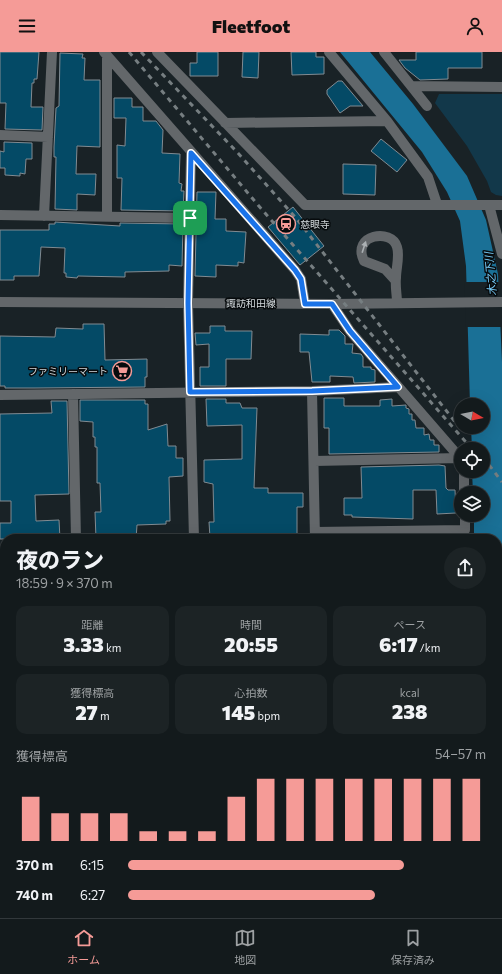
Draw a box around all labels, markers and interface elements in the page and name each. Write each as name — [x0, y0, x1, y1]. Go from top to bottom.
icon: menu — [16, 15, 38, 37]
text: Fleetfoot — [212, 15, 290, 37]
icon: person — [464, 15, 486, 37]
pin — [173, 201, 207, 235]
icon: arrive — [179, 207, 201, 229]
station icon: 慈眼寺 — [275, 213, 297, 235]
place label: 慈眼寺 — [300, 218, 330, 230]
one-way arrow — [361, 240, 367, 252]
water label: 木之下川 — [482, 251, 498, 296]
street label: 諏訪和田線 — [226, 297, 276, 309]
supermarket icon: ファミリーマート — [111, 360, 133, 382]
place label: ファミリーマート — [28, 365, 108, 377]
north arrow — [454, 398, 490, 434]
map controls — [454, 398, 490, 522]
button: locate — [454, 442, 490, 478]
button: layers — [454, 486, 490, 522]
text: 夜のラン — [16, 546, 104, 573]
button: share — [444, 547, 486, 589]
text: 18:59 · 9 × 370 m — [16, 575, 113, 591]
text: 距離 — [81, 618, 103, 631]
text: 時間 — [240, 618, 262, 631]
text: ペース — [393, 618, 426, 631]
text: 3.33 — [63, 632, 104, 656]
text: 20:55 — [224, 632, 278, 656]
text: 6:17 — [379, 632, 418, 656]
text: km — [104, 641, 121, 654]
text: /km — [418, 641, 440, 654]
text: 獲得標高 — [70, 686, 114, 699]
text: 心拍数 — [234, 686, 267, 699]
text: kcal — [400, 686, 420, 699]
text: 238 — [392, 699, 428, 723]
text: 27 — [75, 700, 98, 724]
text: 145 — [222, 700, 255, 724]
text: m — [98, 709, 110, 722]
text: bpm — [255, 709, 280, 722]
text: 54–57 m — [435, 746, 486, 762]
text: 獲得標高 — [16, 748, 68, 764]
text: 370 m — [16, 857, 53, 873]
text: 6:15 — [80, 857, 104, 873]
text: 740 m — [16, 887, 53, 903]
text: 6:27 — [80, 887, 105, 903]
tab: ホーム — [67, 927, 100, 967]
tab: 地図 — [234, 927, 256, 967]
tab: 保存済み — [391, 927, 435, 967]

